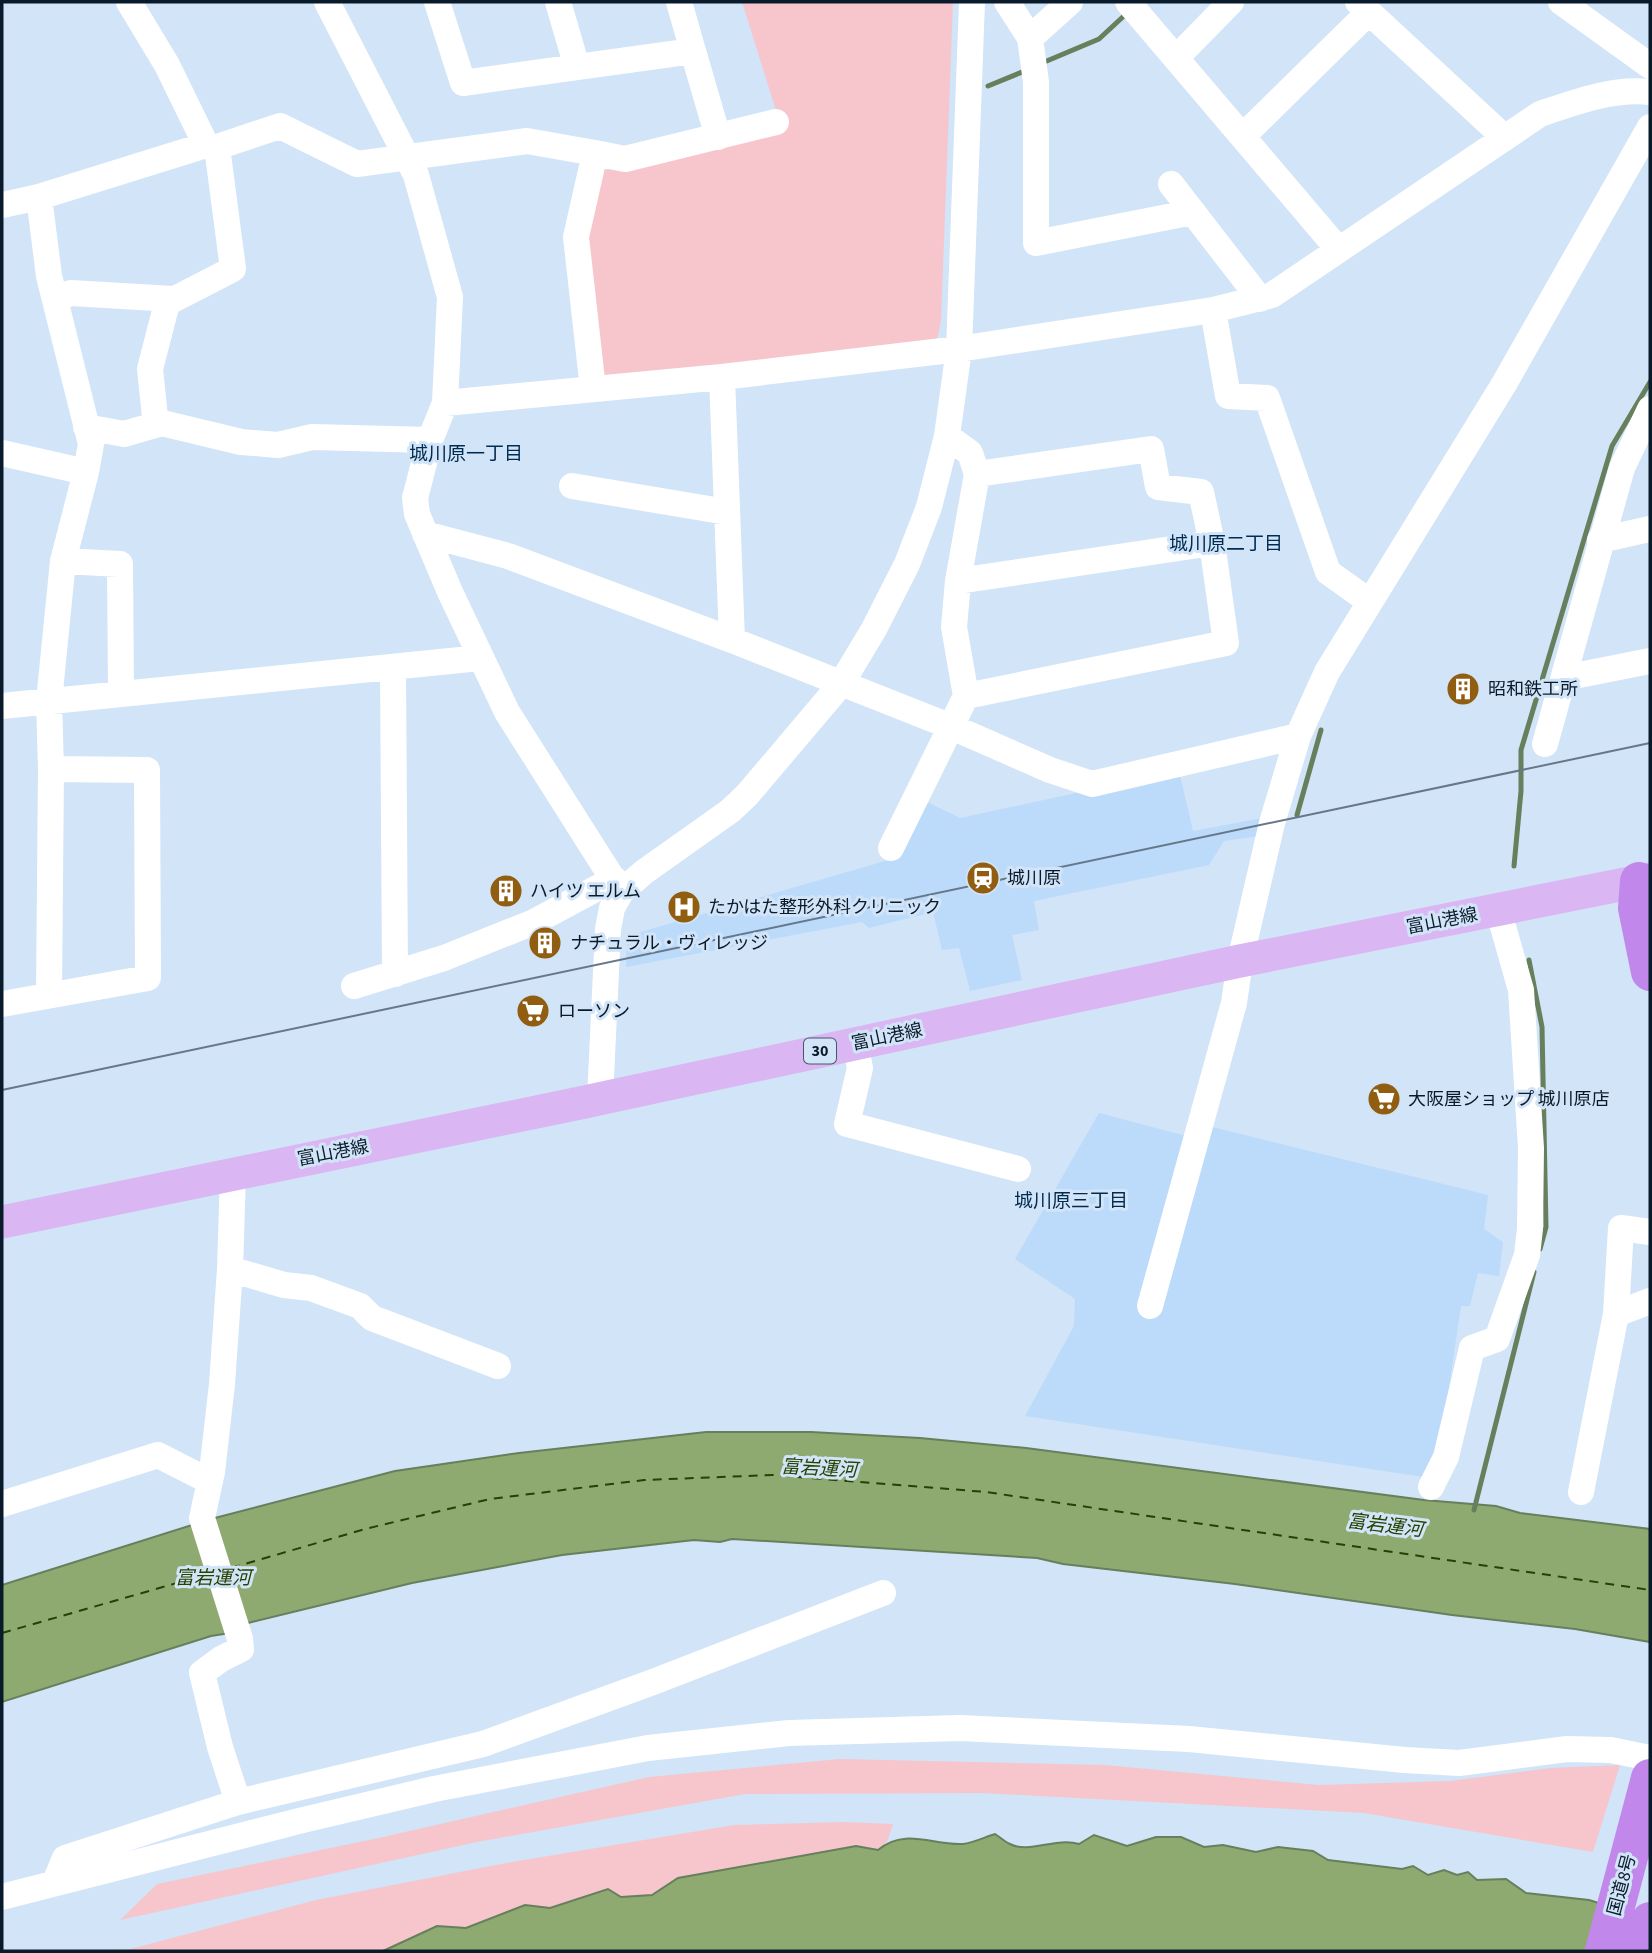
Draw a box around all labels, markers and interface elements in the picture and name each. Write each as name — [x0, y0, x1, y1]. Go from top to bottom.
district label: 城川原一丁目 — [409, 441, 523, 468]
district label: 城川原二丁目 — [1169, 531, 1283, 558]
building icon: 昭和鉄工所 — [1444, 670, 1482, 708]
place label: 昭和鉄工所 — [1488, 677, 1578, 702]
station icon: 城川原 — [964, 859, 1002, 897]
place label: 城川原 — [1007, 866, 1061, 891]
building icon: ハイツ エルム — [487, 872, 525, 910]
place label: ハイツ エルム — [530, 879, 641, 904]
hospital icon: たかはた整形外科クリニック — [665, 888, 703, 926]
place label: たかはた整形外科クリニック — [708, 895, 941, 920]
street label: 富山港線 — [1404, 902, 1480, 940]
building icon: ナチュラル・ヴィレッジ — [526, 924, 564, 962]
place label: ナチュラル・ヴィレッジ — [570, 931, 768, 956]
supermarket icon: ローソン — [514, 992, 552, 1030]
place label: ローソン — [558, 999, 630, 1024]
street label: 富山港線 — [849, 1017, 925, 1057]
road number: 30 — [804, 1038, 836, 1064]
supermarket icon: 大阪屋ショップ 城川原店 — [1365, 1080, 1403, 1118]
place label: 大阪屋ショップ 城川原店 — [1408, 1087, 1610, 1112]
street label: 富山港線 — [295, 1134, 371, 1172]
district label: 城川原三丁目 — [1014, 1188, 1128, 1215]
water label: 富岩運河 — [780, 1454, 862, 1485]
water label: 富岩運河 — [1346, 1508, 1428, 1545]
water label: 富岩運河 — [175, 1565, 255, 1592]
street label: 国道8号 — [1602, 1851, 1642, 1919]

